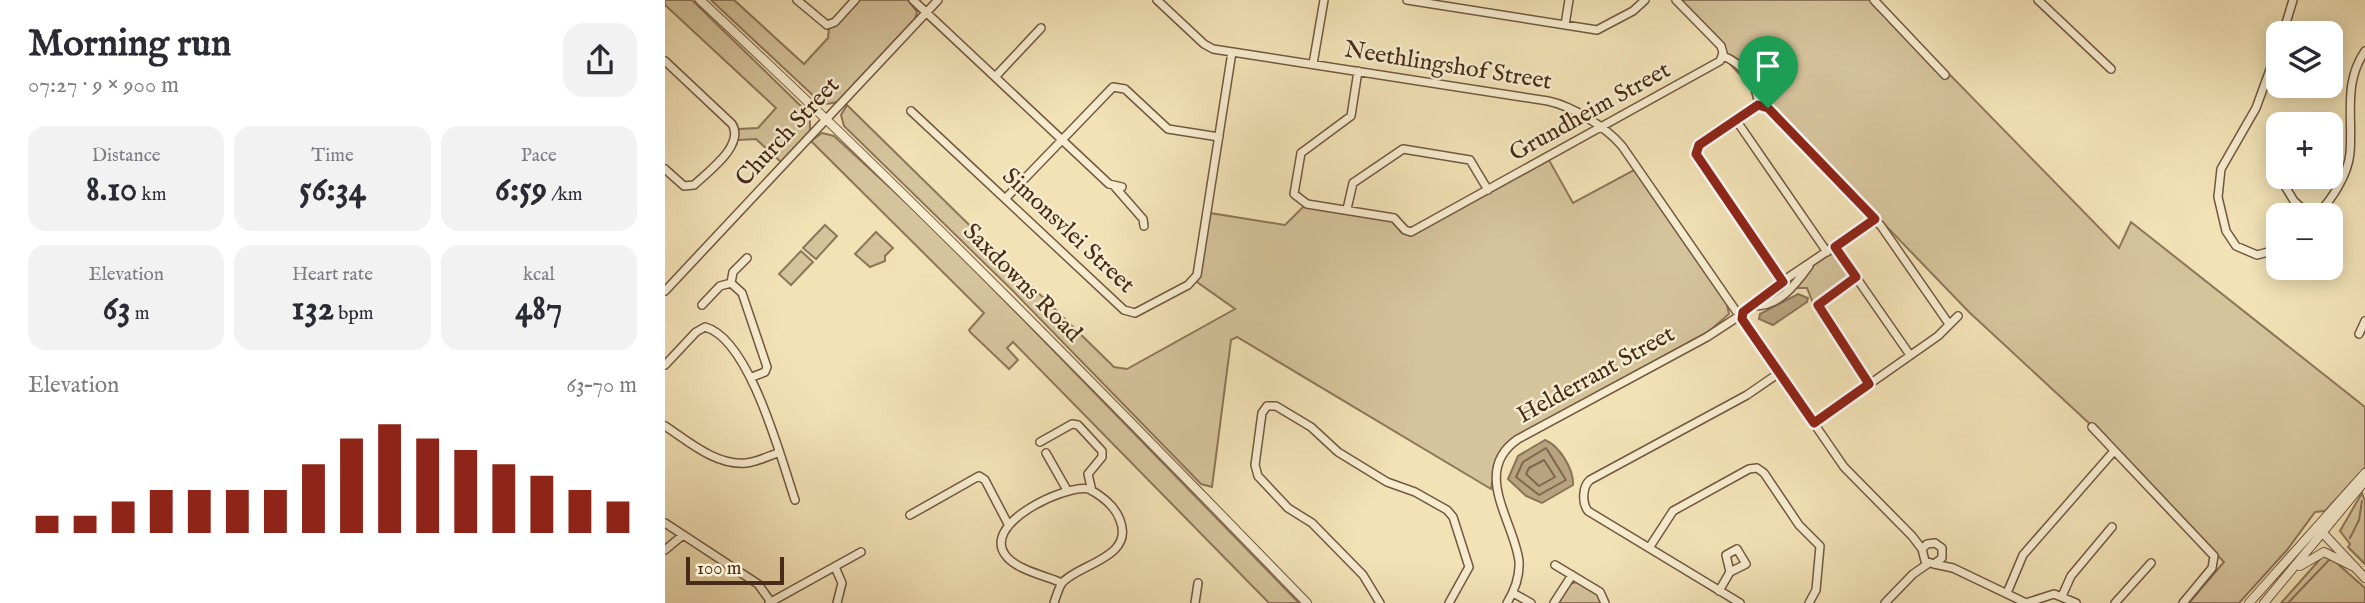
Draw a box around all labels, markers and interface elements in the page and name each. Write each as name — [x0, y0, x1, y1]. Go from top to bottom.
text: Morning run — [28, 21, 231, 69]
map controls — [2266, 21, 2343, 280]
button: layers — [2266, 21, 2343, 98]
button: share — [563, 23, 637, 97]
street label: Neethlingshof Street — [1342, 34, 1554, 98]
pin — [1738, 36, 1798, 108]
icon: arrive — [1749, 47, 1787, 85]
street label: Grundheim Street — [1504, 55, 1676, 169]
text: 07:27 · 9 × 900 m — [28, 71, 179, 100]
street label: Church Street — [729, 71, 847, 193]
button: + — [2266, 112, 2343, 189]
text: Distance — [92, 144, 161, 168]
text: Time — [311, 144, 354, 168]
text: Pace — [521, 144, 557, 168]
street label: Simonsvlei Street — [995, 162, 1141, 300]
text: 8.10 — [86, 168, 137, 213]
text: 56:34 — [299, 168, 366, 213]
text: 6:59 — [495, 168, 547, 213]
text: km — [137, 183, 166, 207]
text: /km — [547, 183, 583, 207]
button: − — [2266, 203, 2343, 280]
street label: Saxdowns Road — [956, 217, 1088, 349]
text: Elevation — [88, 263, 164, 287]
text: Heart rate — [292, 263, 373, 287]
text: kcal — [523, 263, 555, 287]
text: 63 — [103, 287, 131, 332]
text: 132 — [292, 287, 334, 332]
text: 487 — [515, 287, 562, 332]
text: m — [131, 302, 150, 326]
text: bpm — [334, 302, 373, 326]
street label: Helderrant Street — [1512, 319, 1680, 431]
text: Elevation — [28, 371, 119, 400]
text: 63–70 m — [566, 371, 637, 400]
scale bar — [686, 554, 784, 586]
text: 100 m — [697, 557, 741, 581]

